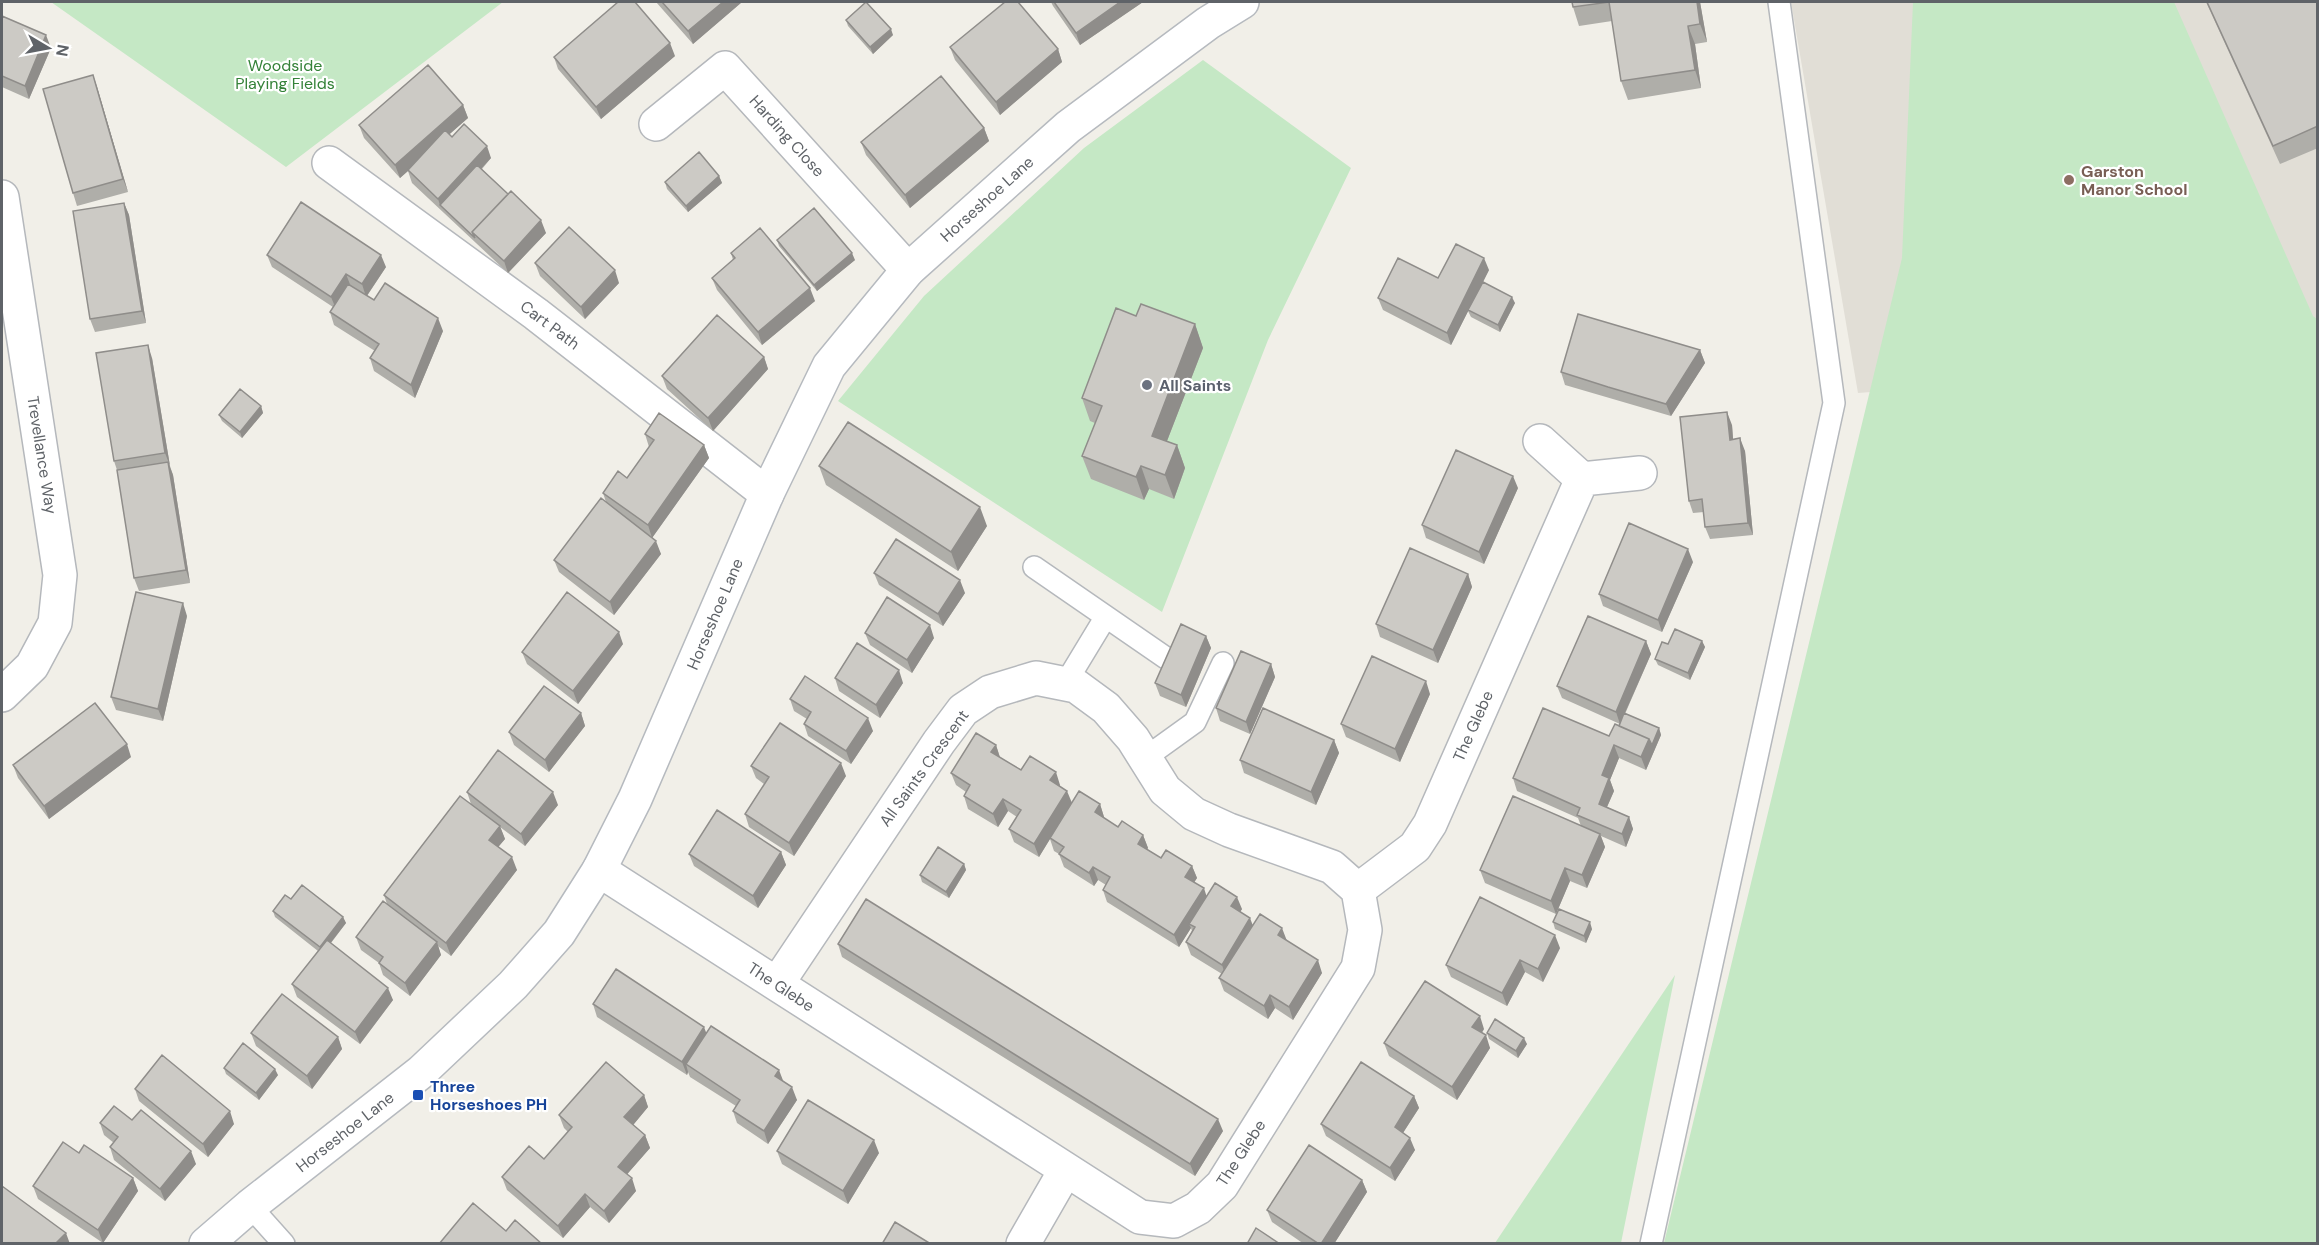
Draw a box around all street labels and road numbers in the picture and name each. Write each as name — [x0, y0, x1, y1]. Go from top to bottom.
street label: Harding Close — [745, 91, 829, 181]
street label: Horseshoe Lane — [936, 151, 1038, 247]
street label: Cart Path — [516, 296, 584, 354]
street label: Trevellance Way — [22, 395, 62, 516]
street label: Horseshoe Lane — [682, 555, 748, 673]
street label: The Glebe — [1448, 687, 1498, 765]
street label: All Saints Crescent — [875, 705, 973, 831]
street label: The Glebe — [744, 958, 818, 1016]
street label: Horseshoe Lane — [292, 1087, 398, 1177]
street label: The Glebe — [1212, 1116, 1270, 1190]

